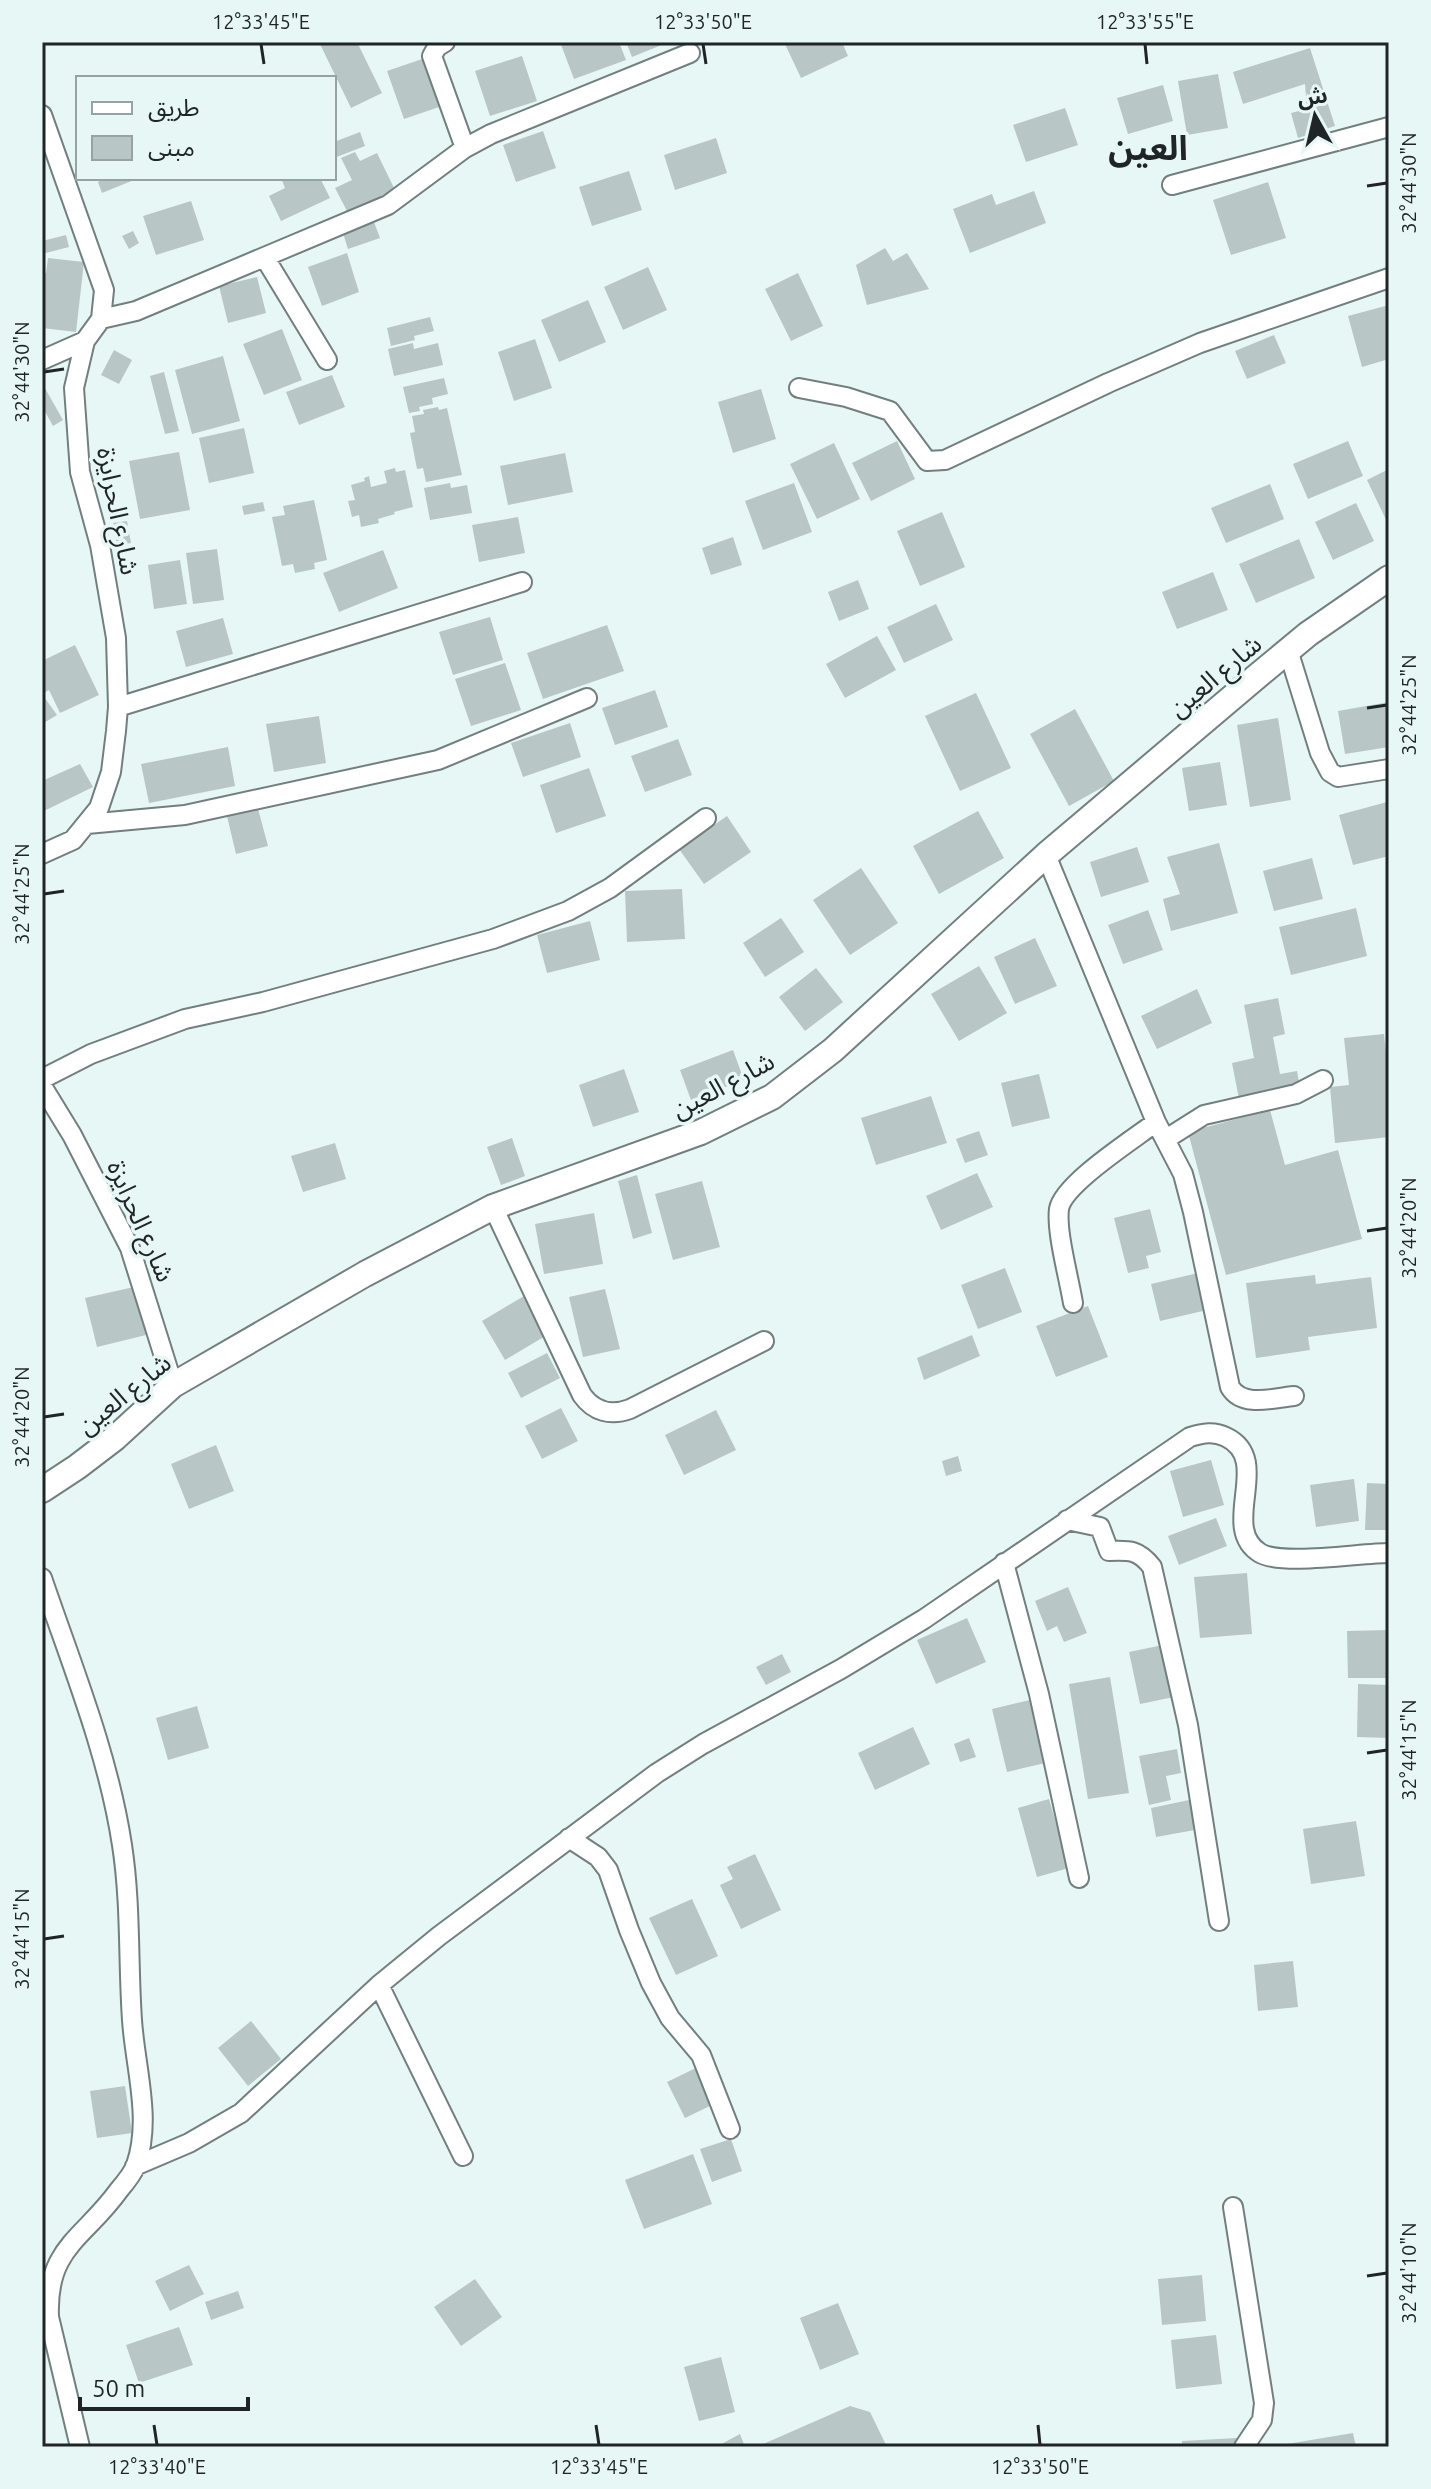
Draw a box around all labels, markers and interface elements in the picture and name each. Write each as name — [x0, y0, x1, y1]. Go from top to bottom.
text: 12°33'45"E — [212, 10, 310, 33]
text: 12°33'50"E — [654, 10, 752, 33]
text: 12°33'55"E — [1096, 10, 1194, 33]
legend — [76, 76, 336, 180]
north arrow — [1275, 76, 1355, 156]
text: ش — [1295, 81, 1329, 111]
text: طريق — [148, 94, 200, 123]
district label: العين — [1108, 128, 1188, 168]
text: 32°44'30"N — [1397, 132, 1420, 234]
text: مبنى — [148, 134, 195, 161]
text: 32°44'30"N — [10, 321, 33, 423]
street label: شارع الحرايزة — [87, 445, 145, 578]
street label: شارع العين — [1163, 629, 1270, 726]
text: 32°44'25"N — [1397, 654, 1420, 756]
text: 32°44'25"N — [10, 843, 33, 945]
street label: شارع العين — [667, 1046, 781, 1128]
street label: شارع الحرايزة — [97, 1156, 181, 1288]
text: 32°44'20"N — [1397, 1177, 1420, 1279]
street label: شارع العين — [71, 1347, 179, 1444]
text: 32°44'20"N — [10, 1366, 33, 1468]
text: 32°44'15"N — [1397, 1699, 1420, 1801]
text: 32°44'15"N — [10, 1888, 33, 1990]
text: 32°44'10"N — [1397, 2222, 1420, 2324]
scale bar — [80, 2361, 248, 2411]
text: 50 m — [92, 2375, 145, 2402]
text: 12°33'40"E — [108, 2455, 206, 2478]
text: 12°33'45"E — [550, 2455, 648, 2478]
text: 12°33'50"E — [991, 2455, 1089, 2478]

